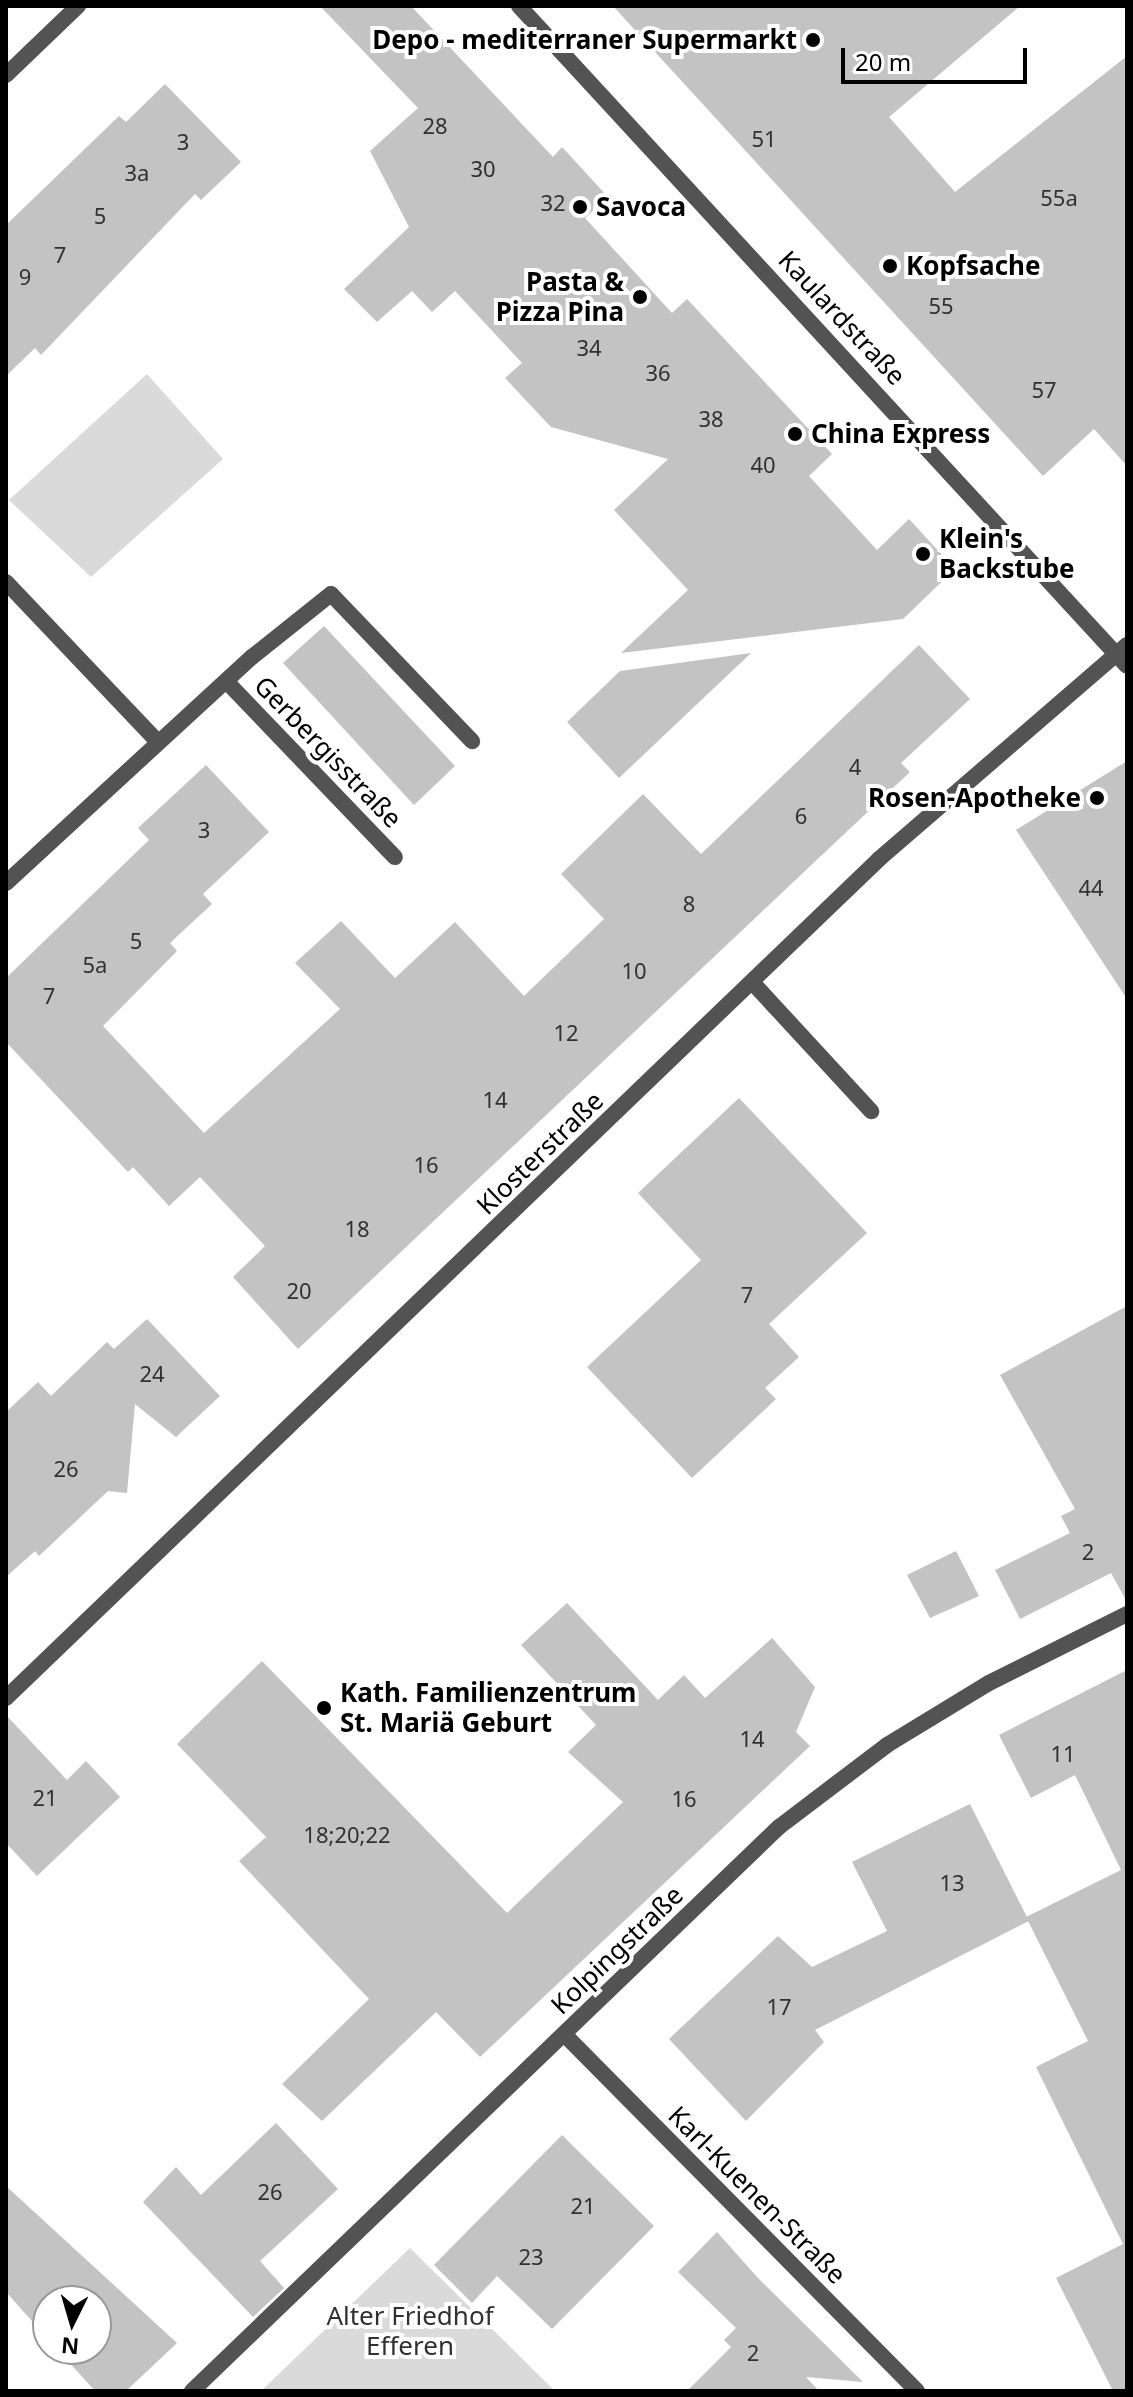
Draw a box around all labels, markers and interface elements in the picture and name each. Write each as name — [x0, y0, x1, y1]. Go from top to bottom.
place label: Depo - mediterraner Supermarkt — [372, 24, 797, 56]
marker: Depo - mediterraner Supermarkt — [804, 31, 822, 49]
scale bar — [845, 32, 1031, 82]
text: 20 m — [855, 45, 911, 78]
house number: 28 — [422, 113, 448, 139]
house number: 51 — [751, 126, 777, 152]
house number: 3 — [177, 129, 189, 155]
house number: 30 — [470, 156, 496, 182]
house number: 3a — [125, 160, 149, 186]
house number: 55a — [1040, 185, 1078, 211]
house number: 32 — [540, 190, 566, 216]
place label: Savoca — [596, 191, 686, 223]
marker: Savoca — [571, 198, 589, 216]
house number: 5 — [94, 203, 106, 229]
house number: 7 — [54, 242, 66, 268]
street label: Kaulardstraße — [772, 244, 912, 392]
place label: Kopfsache — [906, 250, 1040, 282]
marker: Kopfsache — [881, 257, 899, 275]
house number: 9 — [19, 264, 31, 290]
place label: Pasta & Pizza Pina — [496, 266, 624, 328]
marker: Pasta & Pizza Pina — [631, 288, 649, 306]
house number: 55 — [928, 293, 954, 319]
house number: 34 — [576, 335, 602, 361]
house number: 36 — [645, 360, 671, 386]
house number: 57 — [1031, 377, 1057, 403]
house number: 38 — [698, 406, 724, 432]
place label: China Express — [811, 418, 990, 450]
marker: China Express — [786, 425, 804, 443]
house number: 40 — [750, 452, 776, 478]
place label: Klein's Backstube — [939, 523, 1075, 584]
marker: Klein's Backstube — [914, 545, 932, 563]
street label: Gerbergisstraße — [248, 670, 408, 834]
house number: 4 — [849, 754, 861, 780]
place label: Rosen-Apotheke — [868, 782, 1081, 814]
marker: Rosen-Apotheke — [1088, 789, 1106, 807]
house number: 6 — [795, 803, 807, 829]
house number: 3 — [198, 817, 210, 843]
house number: 44 — [1078, 875, 1104, 901]
house number: 8 — [683, 891, 695, 917]
house number: 5 — [130, 928, 142, 954]
house number: 5a — [83, 952, 107, 978]
house number: 10 — [621, 958, 647, 984]
house number: 7 — [43, 983, 55, 1009]
house number: 12 — [553, 1020, 579, 1046]
street label: Klosterstraße — [470, 1085, 610, 1221]
house number: 14 — [482, 1087, 508, 1113]
house number: 16 — [413, 1152, 439, 1178]
house number: 18 — [344, 1216, 370, 1242]
house number: 20 — [286, 1278, 312, 1304]
house number: 7 — [741, 1282, 753, 1308]
house number: 24 — [139, 1361, 165, 1387]
house number: 26 — [53, 1456, 79, 1482]
house number: 2 — [1082, 1539, 1094, 1565]
place label: Kath. Familienzentrum St. Mariä Geburt — [340, 1677, 636, 1738]
marker: Kath. Familienzentrum St. Mariä Geburt — [315, 1699, 333, 1717]
house number: 14 — [739, 1726, 765, 1752]
house number: 11 — [1050, 1741, 1076, 1767]
house number: 21 — [32, 1785, 58, 1811]
house number: 16 — [671, 1786, 697, 1812]
house number: 18;20;22 — [303, 1822, 391, 1848]
house number: 13 — [939, 1870, 965, 1896]
street label: Kolpingstraße — [545, 1879, 689, 2021]
house number: 17 — [766, 1994, 792, 2020]
street label: Karl-Kuenen-Straße — [662, 2100, 852, 2290]
house number: 26 — [257, 2179, 283, 2205]
house number: 21 — [570, 2193, 596, 2219]
house number: 23 — [518, 2244, 544, 2270]
north arrow — [32, 2285, 112, 2365]
park label: Alter Friedhof Efferen — [326, 2300, 494, 2362]
text: N — [60, 2331, 80, 2363]
house number: 2 — [747, 2340, 759, 2366]

